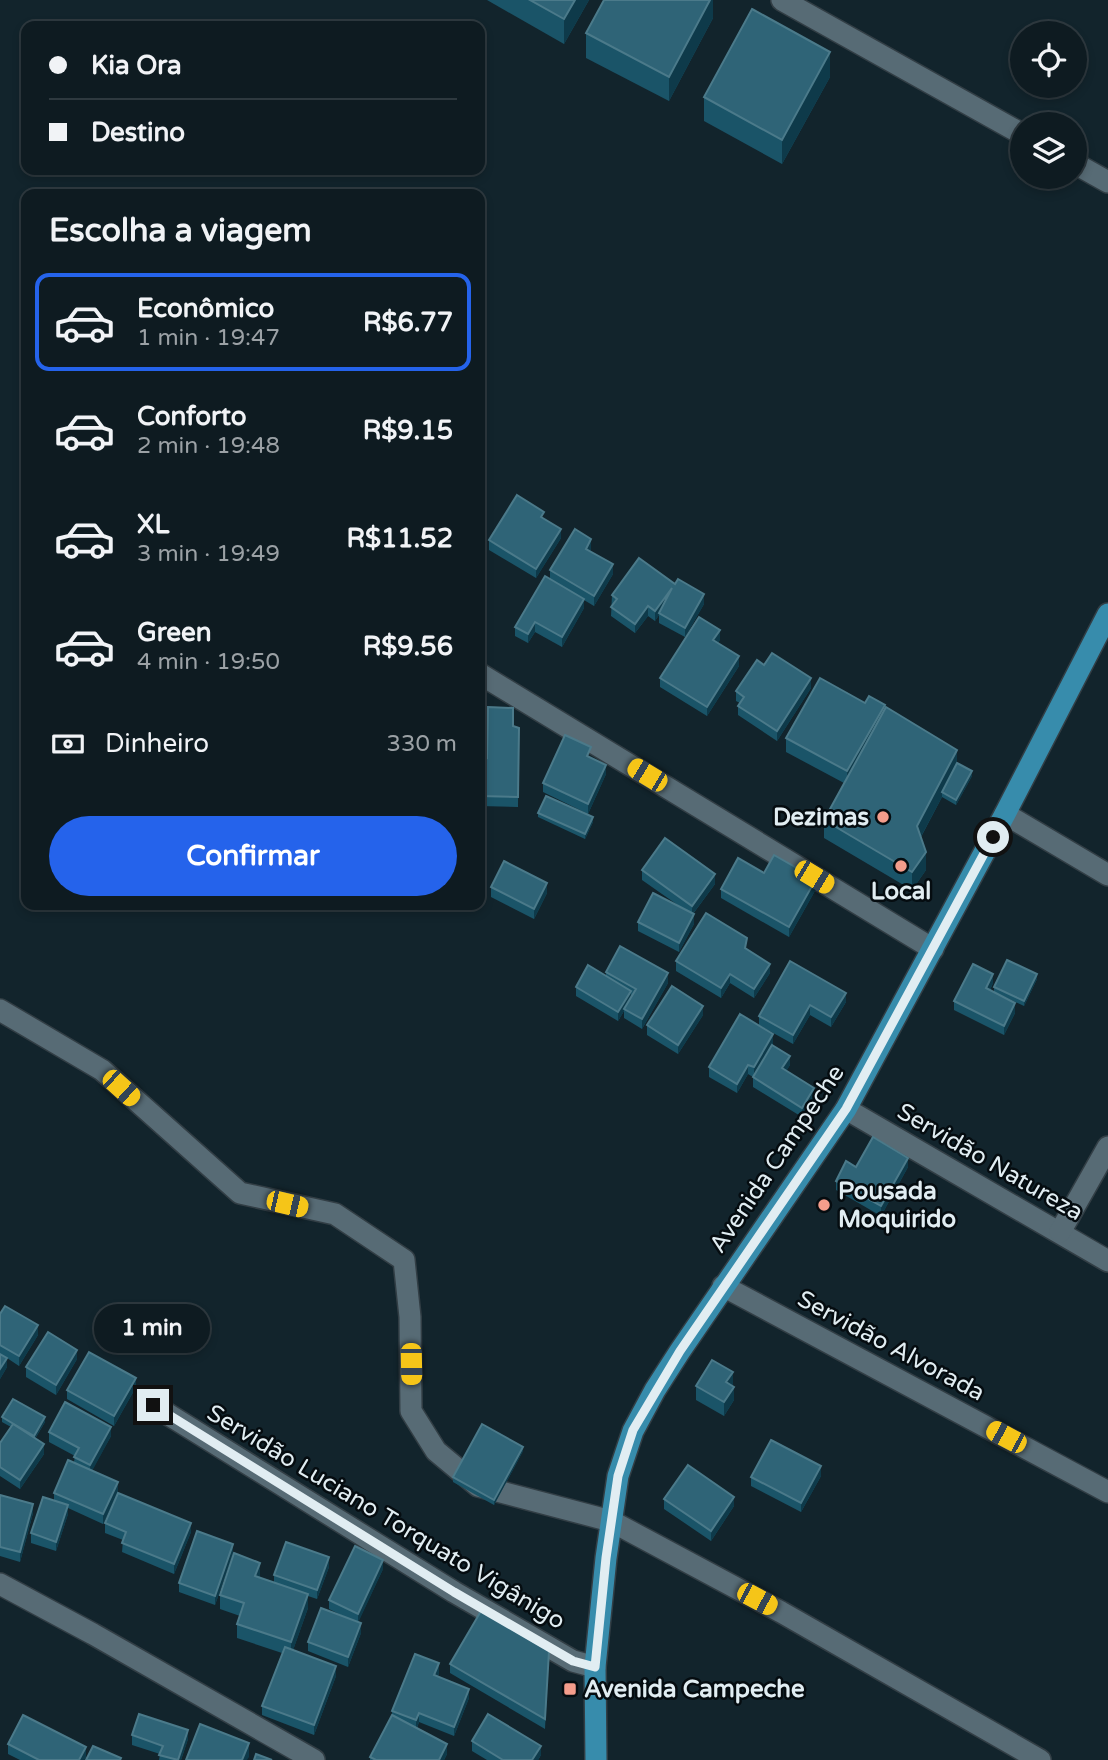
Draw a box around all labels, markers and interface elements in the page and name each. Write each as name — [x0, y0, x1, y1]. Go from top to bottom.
map controls — [1010, 21, 1087, 189]
button: locate — [1010, 21, 1087, 98]
text: Kia Ora — [91, 50, 182, 81]
button: layers — [1010, 112, 1087, 189]
text: Destino — [91, 117, 185, 148]
text: Escolha a viagem — [49, 212, 312, 250]
icon: car — [53, 291, 116, 354]
text: Econômico — [137, 293, 274, 324]
text: R$6.77 — [363, 307, 453, 338]
text: 1 min · 19:47 — [137, 324, 280, 352]
icon: car — [53, 399, 116, 462]
text: Conforto — [137, 401, 246, 432]
text: R$9.15 — [363, 415, 453, 446]
text: 2 min · 19:48 — [137, 432, 280, 460]
icon: car — [53, 507, 116, 570]
text: XL — [137, 509, 169, 540]
text: R$11.52 — [346, 523, 453, 554]
text: 3 min · 19:49 — [137, 540, 280, 568]
icon: car — [53, 615, 116, 678]
text: Green — [137, 617, 212, 648]
text: R$9.56 — [363, 631, 453, 662]
text: 4 min · 19:50 — [137, 648, 280, 676]
icon: cash — [49, 725, 87, 763]
text: Dinheiro — [105, 728, 209, 759]
text: 330 m — [387, 730, 457, 758]
car — [624, 755, 671, 795]
place label: Dezimas — [773, 803, 869, 832]
marker: Dezimas — [875, 809, 891, 825]
button: Confirmar — [49, 816, 457, 896]
route start — [977, 821, 1009, 853]
car — [791, 857, 838, 897]
marker: Local — [893, 858, 909, 874]
place label: Local — [871, 877, 931, 906]
street label: Avenida Campeche — [703, 1059, 851, 1259]
car — [99, 1066, 144, 1110]
street label: Servidão Natureza — [892, 1097, 1088, 1227]
place label: Pousada Moquirido — [838, 1177, 956, 1234]
car — [265, 1189, 310, 1219]
marker: Pousada Moquirido — [816, 1197, 832, 1213]
street label: Servidão Alvorada — [792, 1284, 990, 1408]
callout: 1 min — [95, 1304, 211, 1352]
text: 1 min — [121, 1314, 183, 1342]
car — [401, 1343, 422, 1385]
route end — [137, 1389, 169, 1421]
street label: Servidão Luciano Torquato Vigânigo — [202, 1398, 570, 1636]
car — [983, 1418, 1030, 1456]
car — [734, 1580, 781, 1618]
place label: Avenida Campeche — [584, 1675, 805, 1704]
marker: Avenida Campeche — [562, 1681, 578, 1697]

